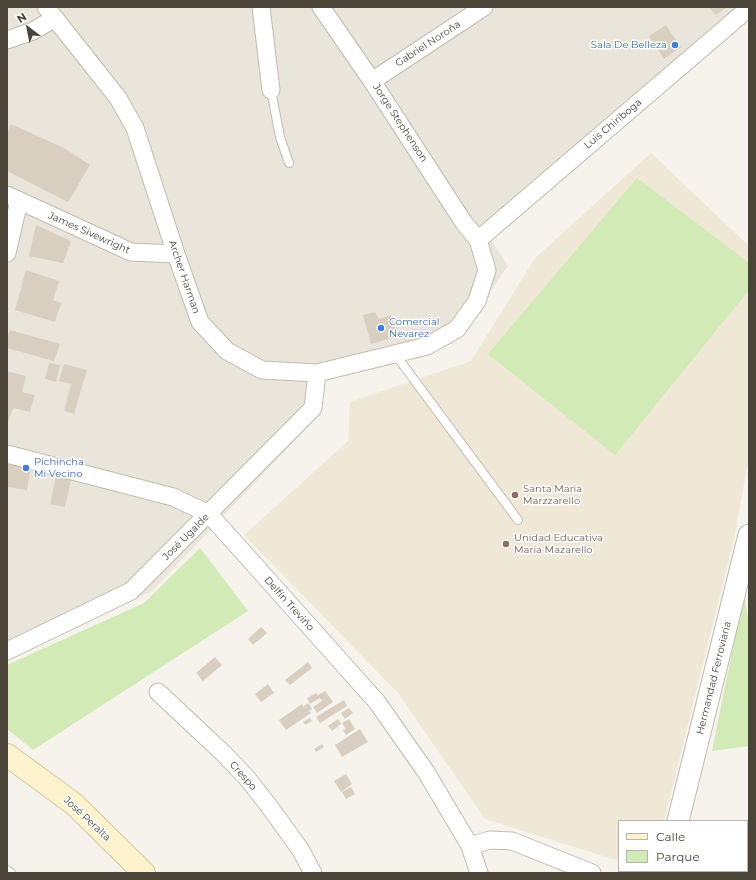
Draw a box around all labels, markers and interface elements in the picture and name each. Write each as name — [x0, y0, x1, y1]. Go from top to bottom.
north arrow — [8, 8, 48, 48]
text: N — [14, 10, 29, 26]
street label: Gabriel Noroña — [393, 18, 463, 70]
place label: Sala De Belleza — [591, 39, 667, 51]
marker: Sala De Belleza — [670, 40, 680, 50]
street label: Jorge Stephenson — [370, 82, 430, 164]
street label: Luis Chiriboga — [582, 96, 644, 152]
street label: James Sivewright — [46, 210, 132, 256]
street label: Archer Harman — [166, 239, 202, 315]
place label: Comercial Nevarez — [389, 316, 439, 340]
marker: Comercial Nevarez — [376, 323, 386, 333]
place label: Pichincha Mi Vecino — [34, 456, 84, 480]
marker: Pichincha Mi Vecino — [21, 463, 31, 473]
place label: Santa Maria Marzzarello — [523, 483, 582, 506]
marker: Santa Maria Marzzarello — [510, 490, 520, 500]
street label: José Ugalde — [160, 511, 212, 563]
place label: Unidad Educativa Maria Mazarello — [514, 532, 603, 556]
marker: Unidad Educativa Maria Mazarello — [501, 539, 511, 549]
street label: Delfín Treviño — [261, 574, 317, 634]
street label: Hermandad Ferroviaria — [694, 620, 734, 736]
street label: Crespo — [227, 759, 259, 793]
street label: José Peralta — [61, 794, 113, 844]
legend — [618, 820, 748, 872]
text: Calle — [656, 829, 685, 844]
text: Parque — [656, 849, 700, 864]

